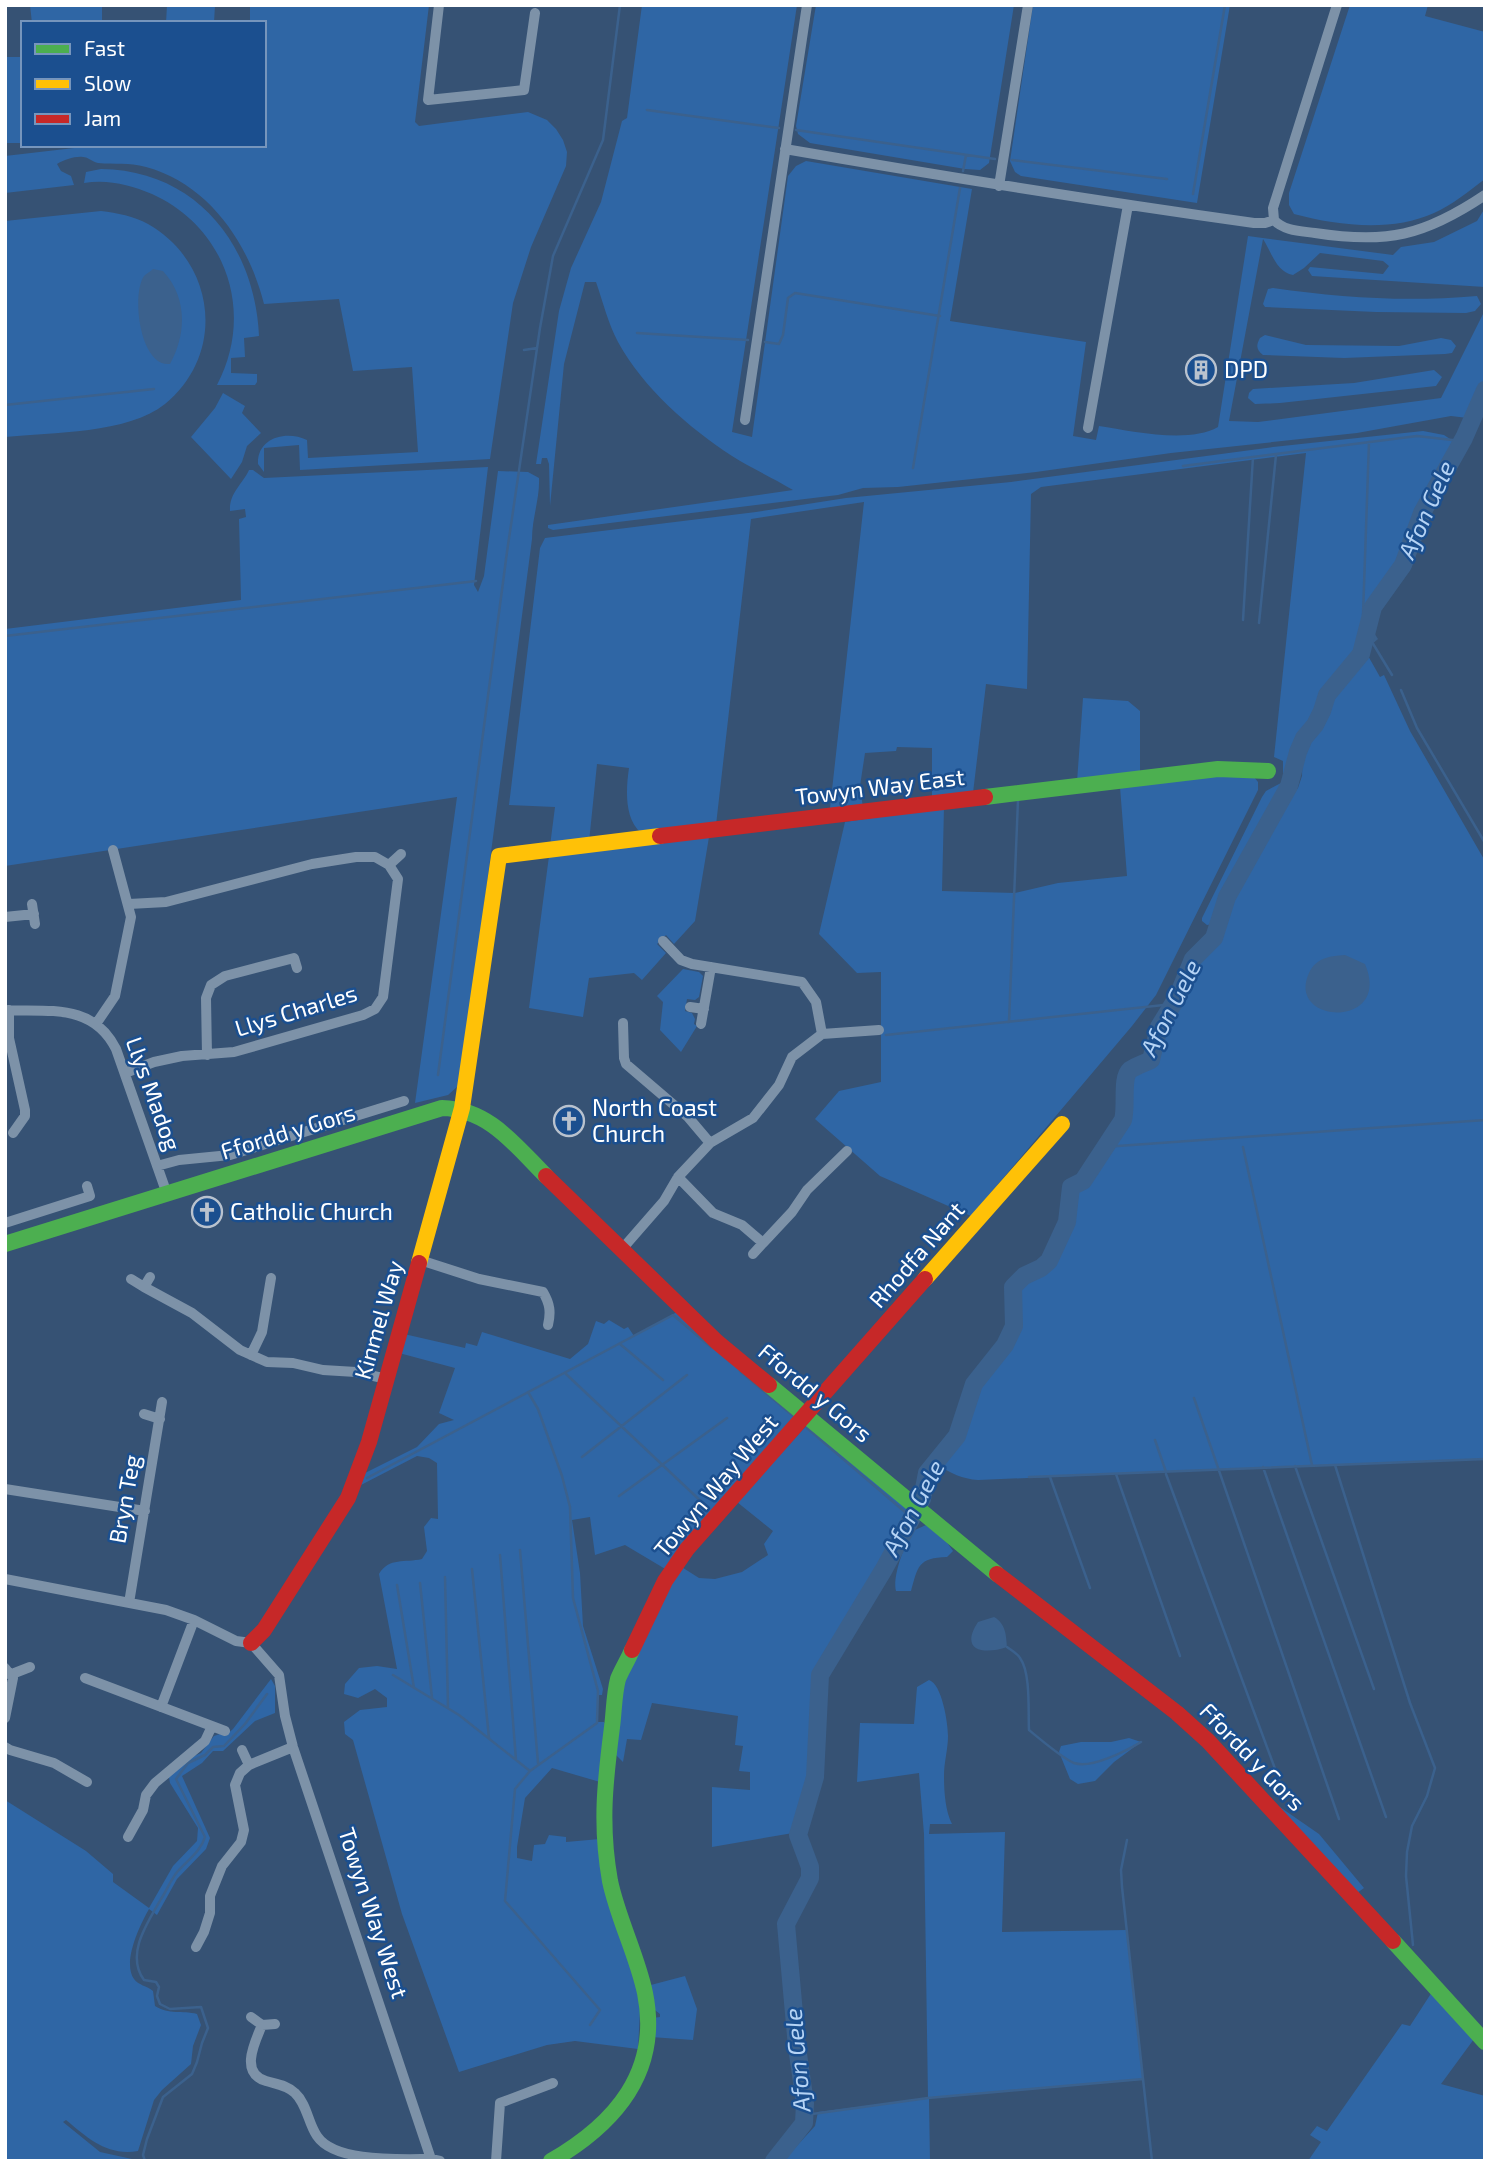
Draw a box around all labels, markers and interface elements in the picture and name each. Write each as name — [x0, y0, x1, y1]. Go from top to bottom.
legend — [21, 21, 266, 147]
text: Fast — [84, 35, 125, 60]
text: Slow — [84, 70, 131, 95]
text: Jam — [84, 105, 121, 130]
building icon: DPD — [1184, 353, 1218, 387]
place label: DPD — [1224, 355, 1268, 383]
water label: Afon Gele — [1391, 456, 1460, 564]
street label: Towyn Way East — [794, 762, 966, 810]
water label: Afon Gele — [1133, 954, 1206, 1061]
street label: Llys Charles — [231, 978, 360, 1042]
street label: Llys Madog — [120, 1033, 188, 1155]
place label: North Coast Church — [592, 1093, 717, 1147]
street label: Ffordd y Gors — [217, 1097, 358, 1165]
church icon: North Coast Church — [552, 1104, 586, 1138]
church icon: Catholic Church — [190, 1195, 224, 1229]
street label: Rhodfa Nant — [863, 1195, 970, 1313]
place label: Catholic Church — [230, 1197, 393, 1225]
street label: Kinmel Way — [348, 1257, 408, 1382]
street label: Ffordd y Gors — [753, 1337, 878, 1448]
street label: Towyn Way West — [647, 1408, 783, 1563]
street label: Bryn Teg — [102, 1452, 146, 1545]
water label: Afon Gele — [875, 1454, 950, 1561]
street label: Ffordd y Gors — [1194, 1697, 1311, 1816]
street label: Towyn Way West — [333, 1824, 415, 2002]
water label: Afon Gele — [778, 2007, 816, 2114]

